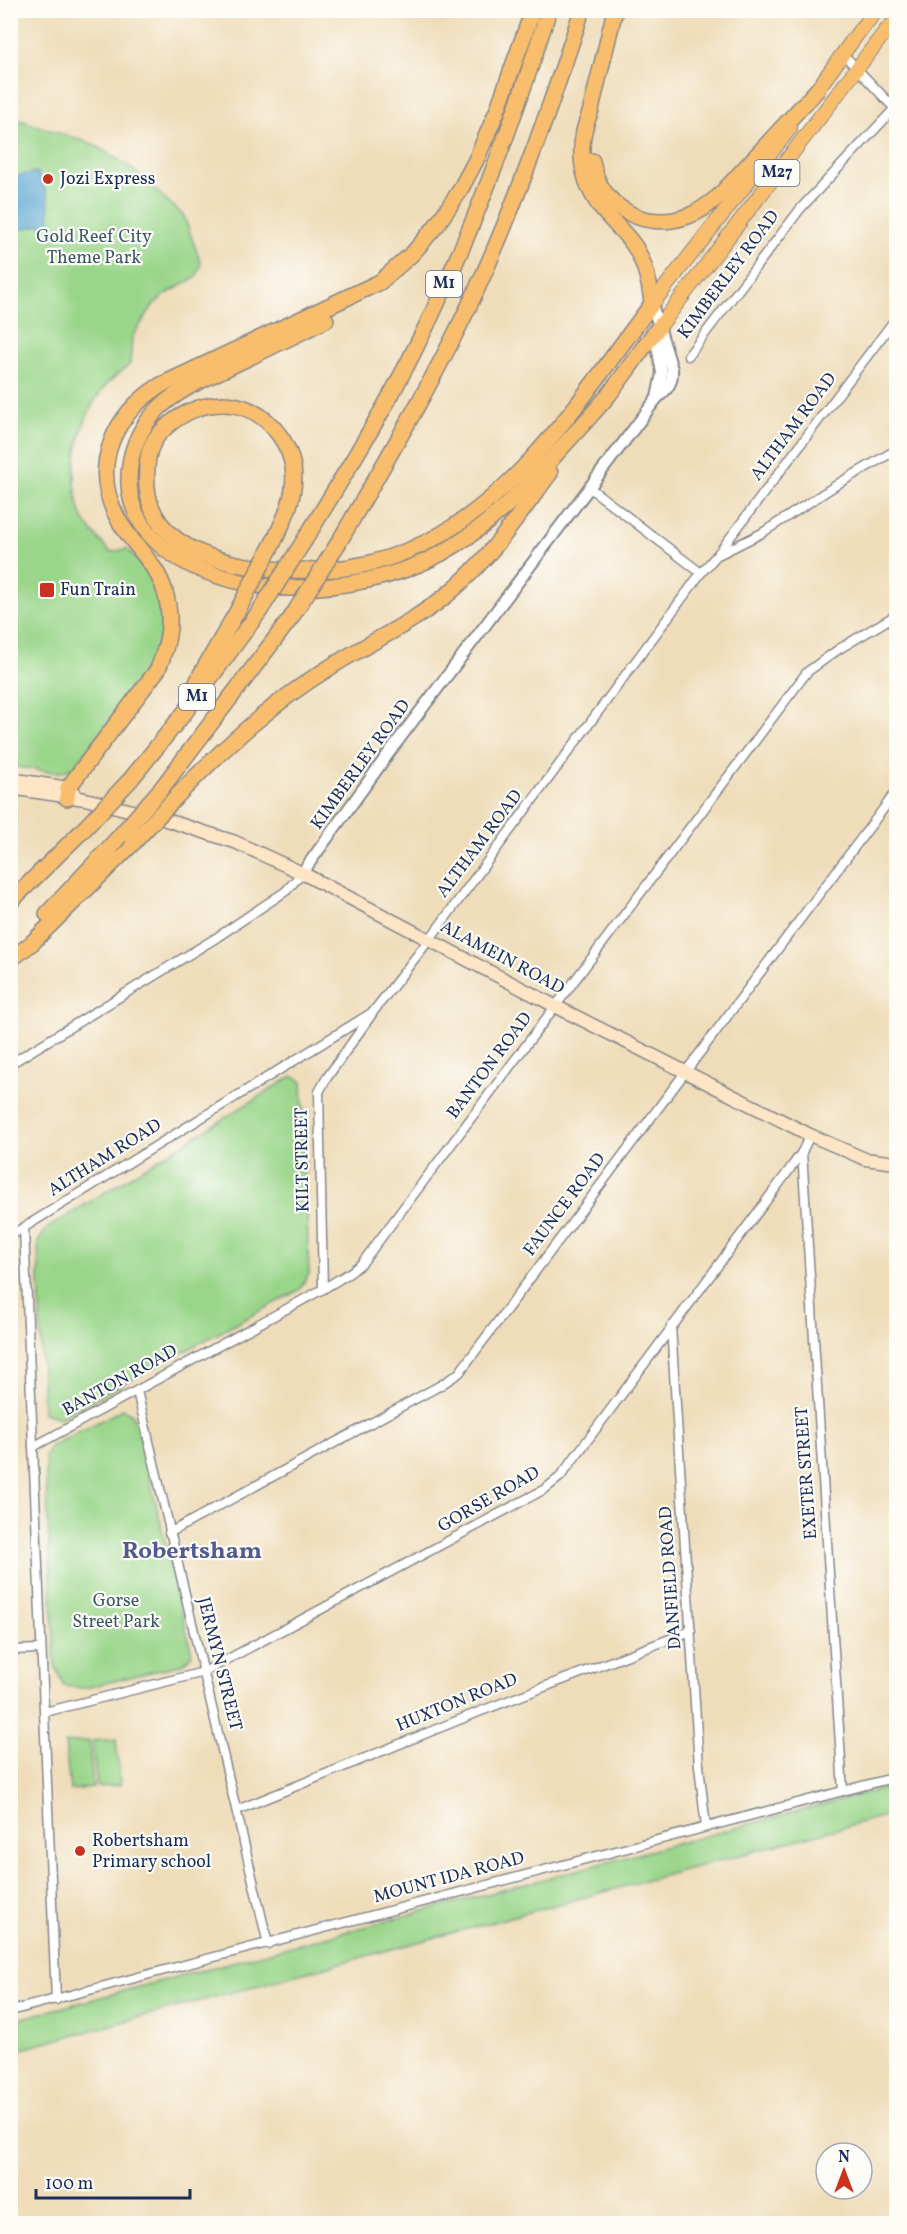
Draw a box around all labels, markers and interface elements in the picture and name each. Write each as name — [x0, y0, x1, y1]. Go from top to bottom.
road number: M27 — [754, 160, 800, 186]
place label: Jozi Express — [60, 167, 156, 192]
marker: Jozi Express — [41, 172, 55, 186]
street label: KIMBERLEY ROAD — [672, 205, 786, 345]
park label: Gold Reef City Theme Park — [36, 225, 152, 271]
road number: M1 — [426, 271, 462, 297]
street label: ALTHAM ROAD — [745, 368, 843, 486]
place label: Fun Train — [60, 578, 136, 603]
marker: Fun Train — [38, 581, 56, 599]
road number: M1 — [179, 684, 215, 710]
street label: KIMBERLEY ROAD — [305, 695, 417, 835]
street label: ALTHAM ROAD — [431, 785, 529, 903]
street label: ALAMEIN ROAD — [436, 915, 568, 1001]
street label: BANTON ROAD — [441, 1007, 539, 1125]
street label: KILT STREET — [290, 1107, 316, 1213]
street label: ALTHAM ROAD — [43, 1113, 167, 1203]
street label: FAUNCE ROAD — [518, 1148, 612, 1262]
street label: BANTON ROAD — [58, 1339, 182, 1423]
street label: EXETER STREET — [790, 1405, 824, 1540]
street label: GORSE ROAD — [433, 1461, 545, 1539]
street label: DANFIELD ROAD — [654, 1505, 688, 1651]
district label: Robertsham — [122, 1535, 262, 1569]
park label: Gorse Street Park — [72, 1589, 160, 1635]
street label: JERMYN STREET — [190, 1595, 248, 1734]
street label: HUXTON ROAD — [393, 1667, 521, 1739]
place label: Robertsham Primary school — [92, 1829, 211, 1875]
marker: Robertsham Primary school — [73, 1844, 87, 1858]
street label: MOUNT IDA ROAD — [371, 1846, 527, 1910]
north arrow — [814, 2141, 874, 2201]
text: N — [838, 2147, 850, 2169]
scale bar — [36, 2162, 190, 2200]
text: 100 m — [45, 2172, 94, 2197]

